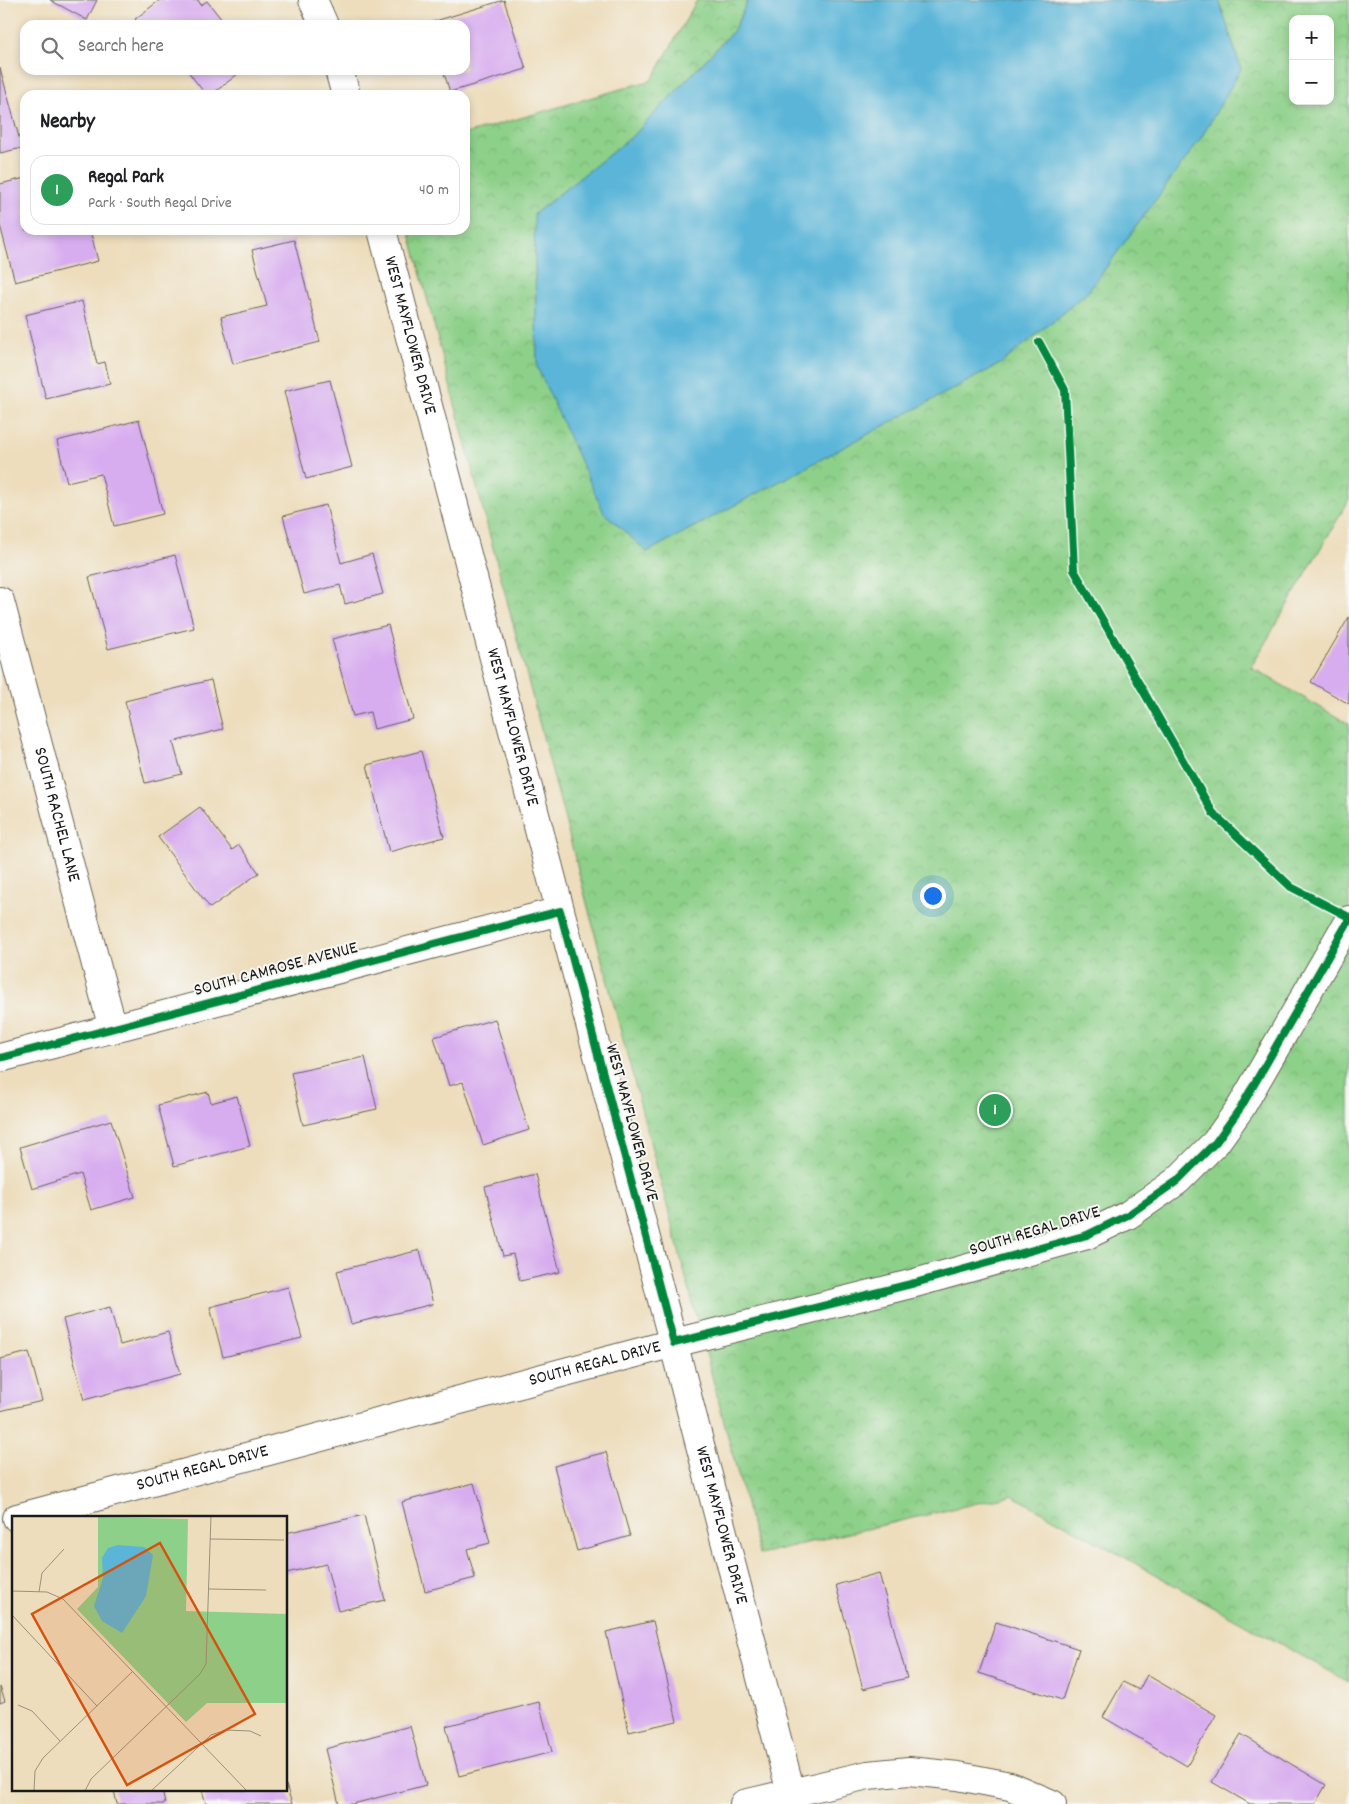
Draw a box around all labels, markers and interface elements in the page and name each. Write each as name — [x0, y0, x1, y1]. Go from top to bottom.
map controls — [1289, 15, 1334, 105]
button: + — [1289, 15, 1334, 60]
search box — [20, 20, 470, 75]
icon: search — [38, 34, 66, 62]
text: Search here — [78, 34, 164, 61]
button: − — [1289, 60, 1334, 105]
text: Nearby — [40, 108, 95, 138]
text: Regal Park — [88, 165, 164, 192]
text: 1 — [55, 179, 59, 202]
text: 40 m — [419, 179, 449, 202]
text: Park · South Regal Drive — [88, 192, 232, 215]
street label: WEST MAYFLOWER DRIVE — [377, 254, 442, 417]
street label: WEST MAYFLOWER DRIVE — [479, 645, 545, 809]
street label: SOUTH RACHEL LANE — [27, 745, 86, 885]
your location — [920, 883, 946, 909]
street label: SOUTH CAMROSE AVENUE — [191, 936, 361, 1004]
street label: WEST MAYFLOWER DRIVE — [598, 1041, 664, 1205]
pin: 1 — [979, 1091, 1011, 1129]
street label: SOUTH REGAL DRIVE — [967, 1200, 1103, 1264]
street label: SOUTH REGAL DRIVE — [526, 1335, 664, 1394]
street label: SOUTH REGAL DRIVE — [134, 1439, 271, 1498]
street label: WEST MAYFLOWER DRIVE — [688, 1444, 754, 1607]
inset map — [12, 1516, 288, 1792]

